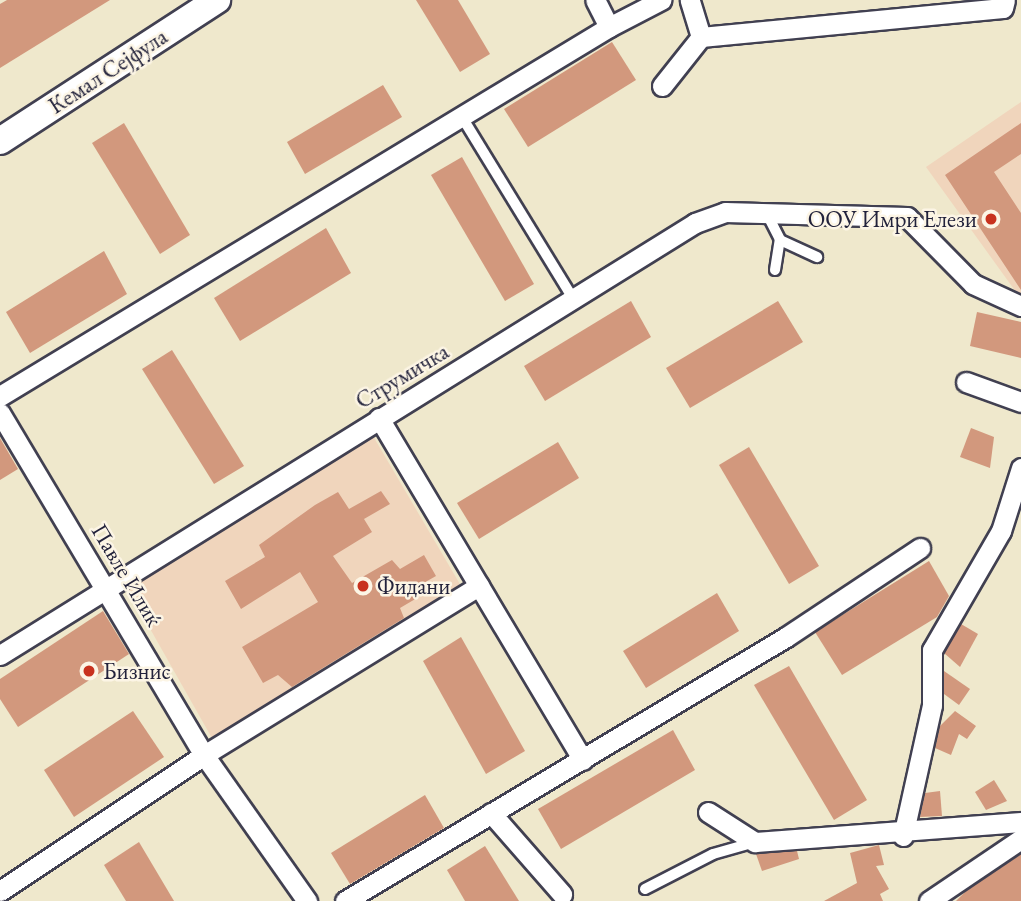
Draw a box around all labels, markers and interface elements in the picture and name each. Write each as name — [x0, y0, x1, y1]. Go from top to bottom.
street label: Кемал Сејфула — [43, 22, 173, 120]
place label: ООУ Имри Елези — [808, 205, 977, 233]
marker: ООУ Имри Елези — [983, 211, 999, 227]
street label: Струмичка — [350, 337, 454, 415]
street label: Павле Илиќ — [86, 519, 168, 631]
place label: Фидани — [377, 572, 450, 600]
marker: Фидани — [355, 578, 371, 594]
place label: Бизнис — [103, 657, 171, 685]
marker: Бизнис — [81, 663, 97, 679]

